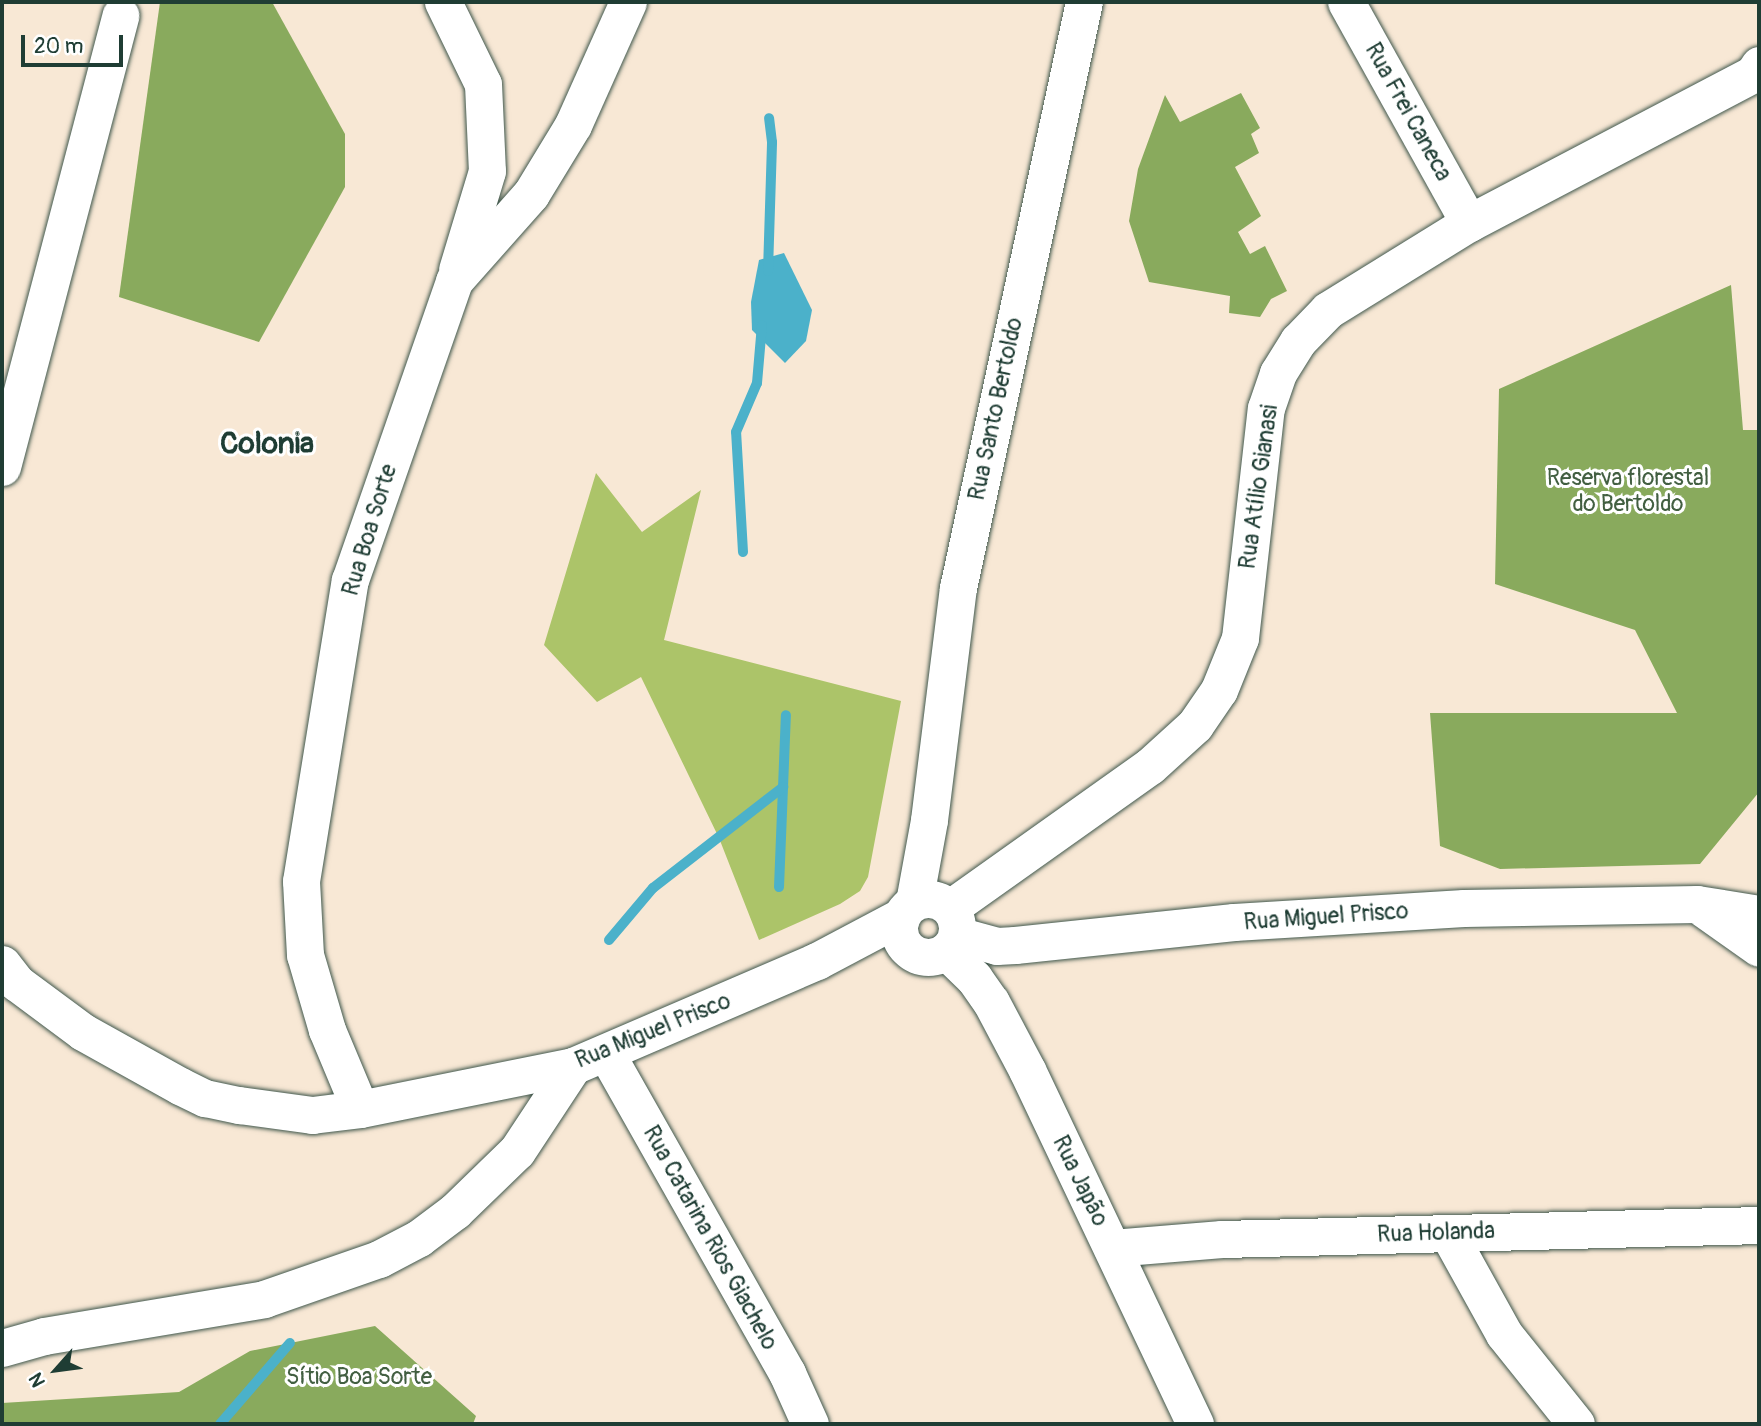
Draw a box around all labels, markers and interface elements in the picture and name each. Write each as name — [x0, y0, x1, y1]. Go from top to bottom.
scale bar — [24, 21, 126, 65]
text: 20 m — [34, 33, 83, 60]
street label: Rua Frei Caneca — [1359, 38, 1457, 186]
street label: Rua Santo Bertoldo — [963, 315, 1029, 503]
street label: Rua Atílio Gianasi — [1234, 403, 1284, 571]
district label: Colonia — [220, 426, 314, 462]
street label: Rua Boa Sorte — [337, 461, 403, 599]
park label: Reserva florestal do Bertoldo — [1547, 464, 1709, 518]
street label: Rua Miguel Prisco — [1243, 897, 1409, 937]
street label: Rua Miguel Prisco — [571, 987, 735, 1075]
street label: Rua Catarina Rios Giachelo — [637, 1121, 783, 1355]
street label: Rua Japão — [1046, 1131, 1114, 1231]
street label: Rua Holanda — [1377, 1217, 1495, 1249]
north arrow — [21, 1335, 91, 1405]
park label: Sítio Boa Sorte — [286, 1363, 432, 1391]
text: N — [24, 1369, 51, 1391]

